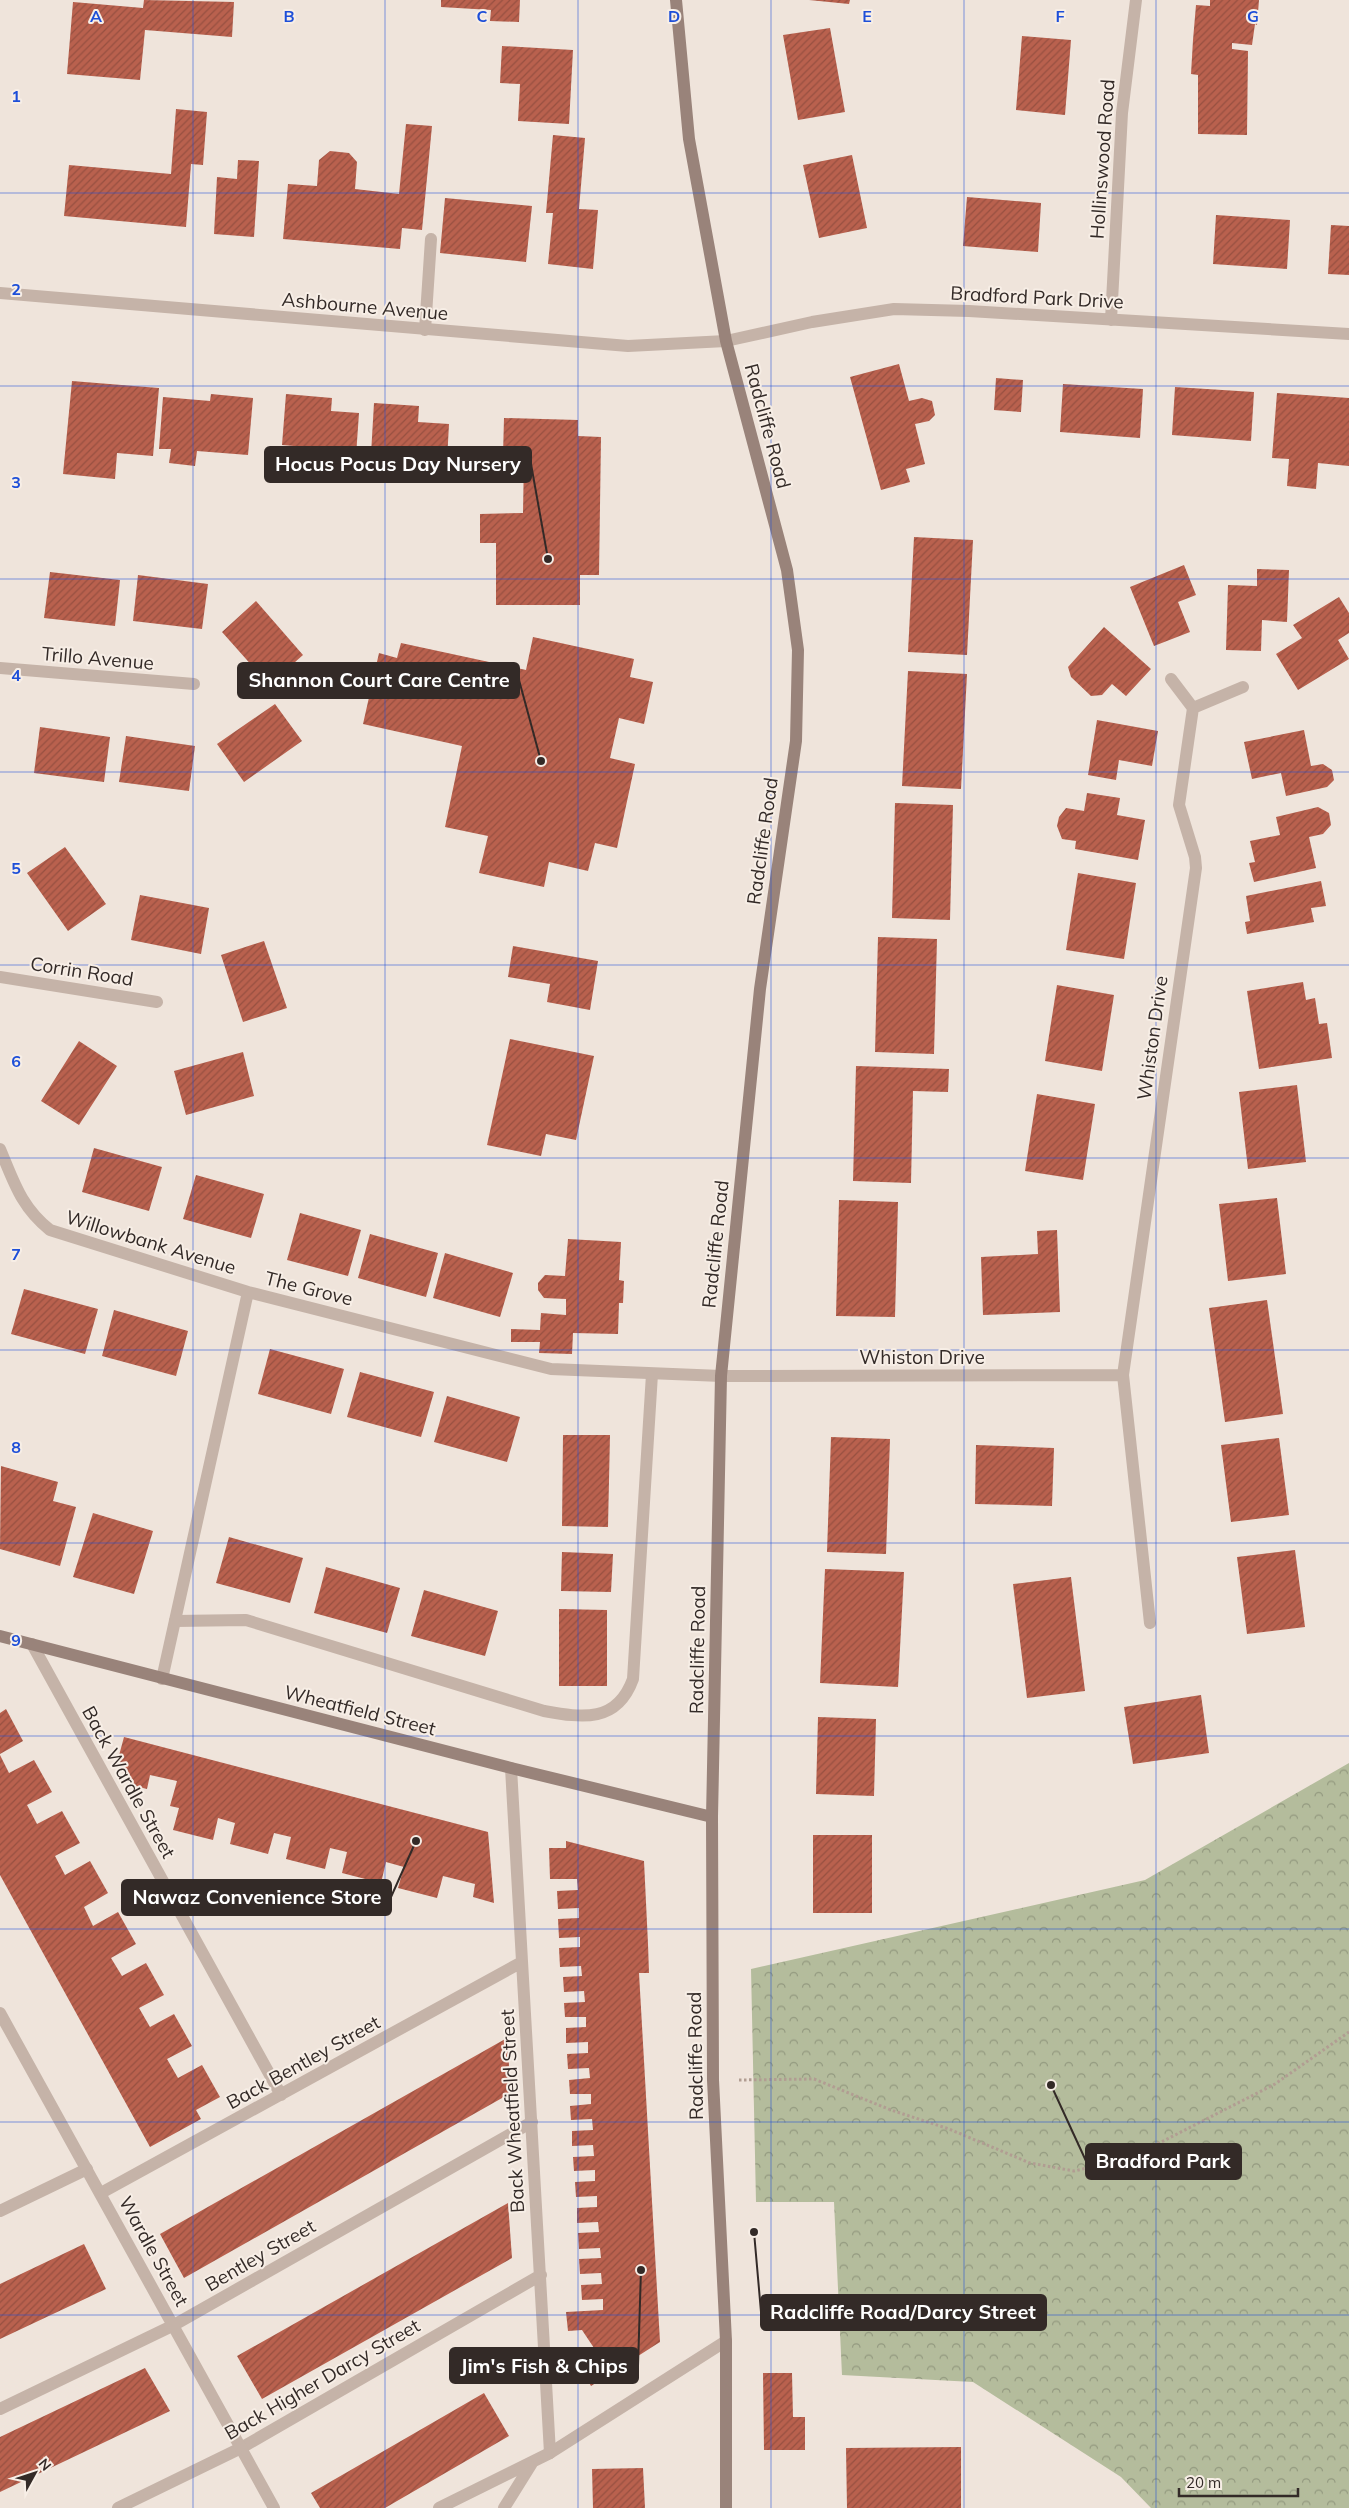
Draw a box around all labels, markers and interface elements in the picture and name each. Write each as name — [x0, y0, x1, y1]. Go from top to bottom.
text: A — [90, 6, 102, 26]
text: B — [283, 6, 295, 26]
text: C — [477, 6, 488, 26]
text: D — [668, 6, 680, 26]
text: E — [862, 6, 872, 26]
text: F — [1055, 6, 1065, 26]
text: G — [1247, 6, 1259, 26]
street label: Hollinswood Road — [1084, 78, 1120, 240]
text: 1 — [11, 86, 21, 106]
text: 2 — [11, 279, 21, 299]
street label: Bradford Park Drive — [950, 280, 1124, 314]
street label: Ashbourne Avenue — [281, 287, 449, 325]
street label: Radcliffe Road — [740, 361, 796, 491]
callout: Hocus Pocus Day Nursery — [265, 447, 531, 482]
text: Hocus Pocus Day Nursery — [275, 451, 521, 476]
text: 3 — [11, 472, 21, 492]
street label: Trillo Avenue — [41, 641, 155, 675]
callout: Shannon Court Care Centre — [238, 663, 519, 698]
text: 4 — [11, 665, 21, 685]
text: Shannon Court Care Centre — [248, 667, 510, 692]
street label: Radcliffe Road — [741, 776, 783, 906]
text: 5 — [11, 858, 21, 878]
street label: Corrin Road — [29, 951, 135, 991]
street label: Whiston Drive — [1131, 974, 1173, 1102]
text: 6 — [11, 1051, 21, 1071]
street label: Radcliffe Road — [696, 1179, 734, 1309]
street label: Willowbank Avenue — [63, 1205, 239, 1279]
text: 7 — [11, 1244, 21, 1264]
street label: The Grove — [263, 1266, 355, 1310]
street label: Whiston Drive — [859, 1345, 985, 1369]
text: 8 — [11, 1437, 21, 1457]
street label: Radcliffe Road — [684, 1586, 710, 1714]
text: 9 — [11, 1630, 21, 1650]
street label: Wheatfield Street — [282, 1680, 439, 1741]
street label: Back Wardle Street — [77, 1702, 181, 1863]
callout: Nawaz Convenience Store — [122, 1880, 391, 1915]
text: Nawaz Convenience Store — [132, 1884, 382, 1909]
street label: Radcliffe Road — [682, 1992, 708, 2120]
street label: Back Wheatfield Street — [495, 2008, 529, 2213]
street label: Back Bentley Street — [222, 2010, 384, 2114]
callout: Bradford Park — [1086, 2144, 1241, 2179]
text: Bradford Park — [1095, 2148, 1231, 2173]
street label: Wardle Street — [114, 2192, 194, 2310]
street label: Bentley Street — [201, 2214, 320, 2296]
callout: Radcliffe Road/Darcy Street — [761, 2295, 1046, 2330]
text: Radcliffe Road/Darcy Street — [770, 2299, 1036, 2324]
street label: Back Higher Darcy Street — [220, 2313, 424, 2445]
callout: Jim's Fish & Chips — [450, 2348, 638, 2383]
text: Jim's Fish & Chips — [460, 2353, 628, 2378]
north arrow — [10, 2448, 60, 2498]
text: N — [35, 2455, 55, 2474]
scale bar — [1179, 2466, 1298, 2498]
text: 20 m — [1186, 2473, 1221, 2492]

